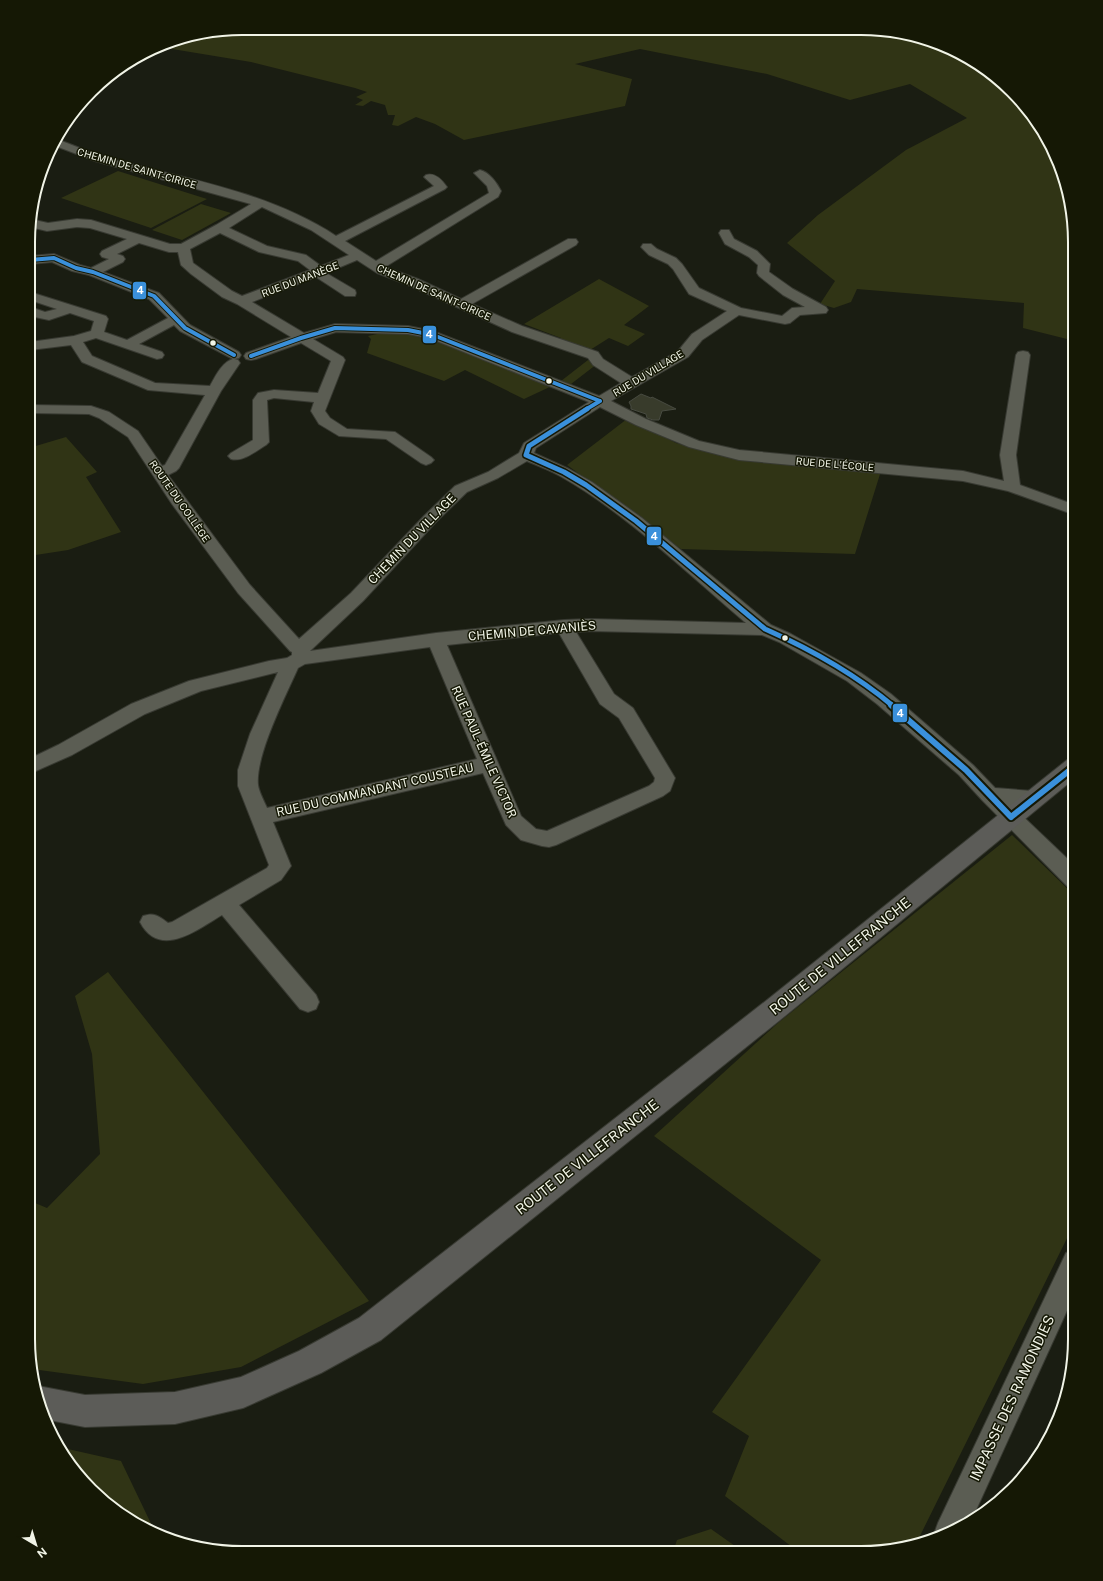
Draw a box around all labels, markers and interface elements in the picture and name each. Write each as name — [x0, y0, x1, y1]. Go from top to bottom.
street label: CHEMIN DE SAINT-CIRICE — [76, 145, 198, 191]
street label: RUE DU MANÈGE — [260, 259, 340, 299]
street label: CHEMIN DE SAINT-CIRICE — [375, 261, 493, 323]
line badge: 4 — [132, 281, 147, 300]
text: 4 — [136, 284, 144, 296]
line badge: 4 — [422, 325, 437, 344]
text: 4 — [425, 328, 433, 340]
unlabelled marker — [208, 338, 218, 348]
street label: RUE DU VILLAGE — [611, 347, 685, 399]
unlabelled marker — [544, 376, 554, 386]
street label: RUE DE L'ÉCOLE — [795, 455, 875, 473]
street label: ROUTE DU COLLÈGE — [147, 458, 213, 544]
street label: CHEMIN DU VILLAGE — [365, 491, 459, 587]
line badge: 4 — [646, 526, 662, 546]
text: 4 — [650, 530, 658, 542]
street label: CHEMIN DE CAVANIÈS — [468, 618, 596, 644]
unlabelled marker — [780, 633, 790, 643]
street label: RUE PAUL-ÉMILE VICTOR — [449, 684, 519, 820]
line badge: 4 — [892, 703, 908, 723]
text: 4 — [896, 707, 904, 719]
street label: RUE DU COMMANDANT COUSTEAU — [275, 760, 475, 820]
street label: ROUTE DE VILLEFRANCHE — [766, 894, 914, 1018]
street label: ROUTE DE VILLEFRANCHE — [512, 1096, 662, 1218]
street label: IMPASSE DES RAMONDIES — [967, 1313, 1057, 1483]
north arrow — [16, 1525, 56, 1565]
text: N — [35, 1546, 49, 1560]

